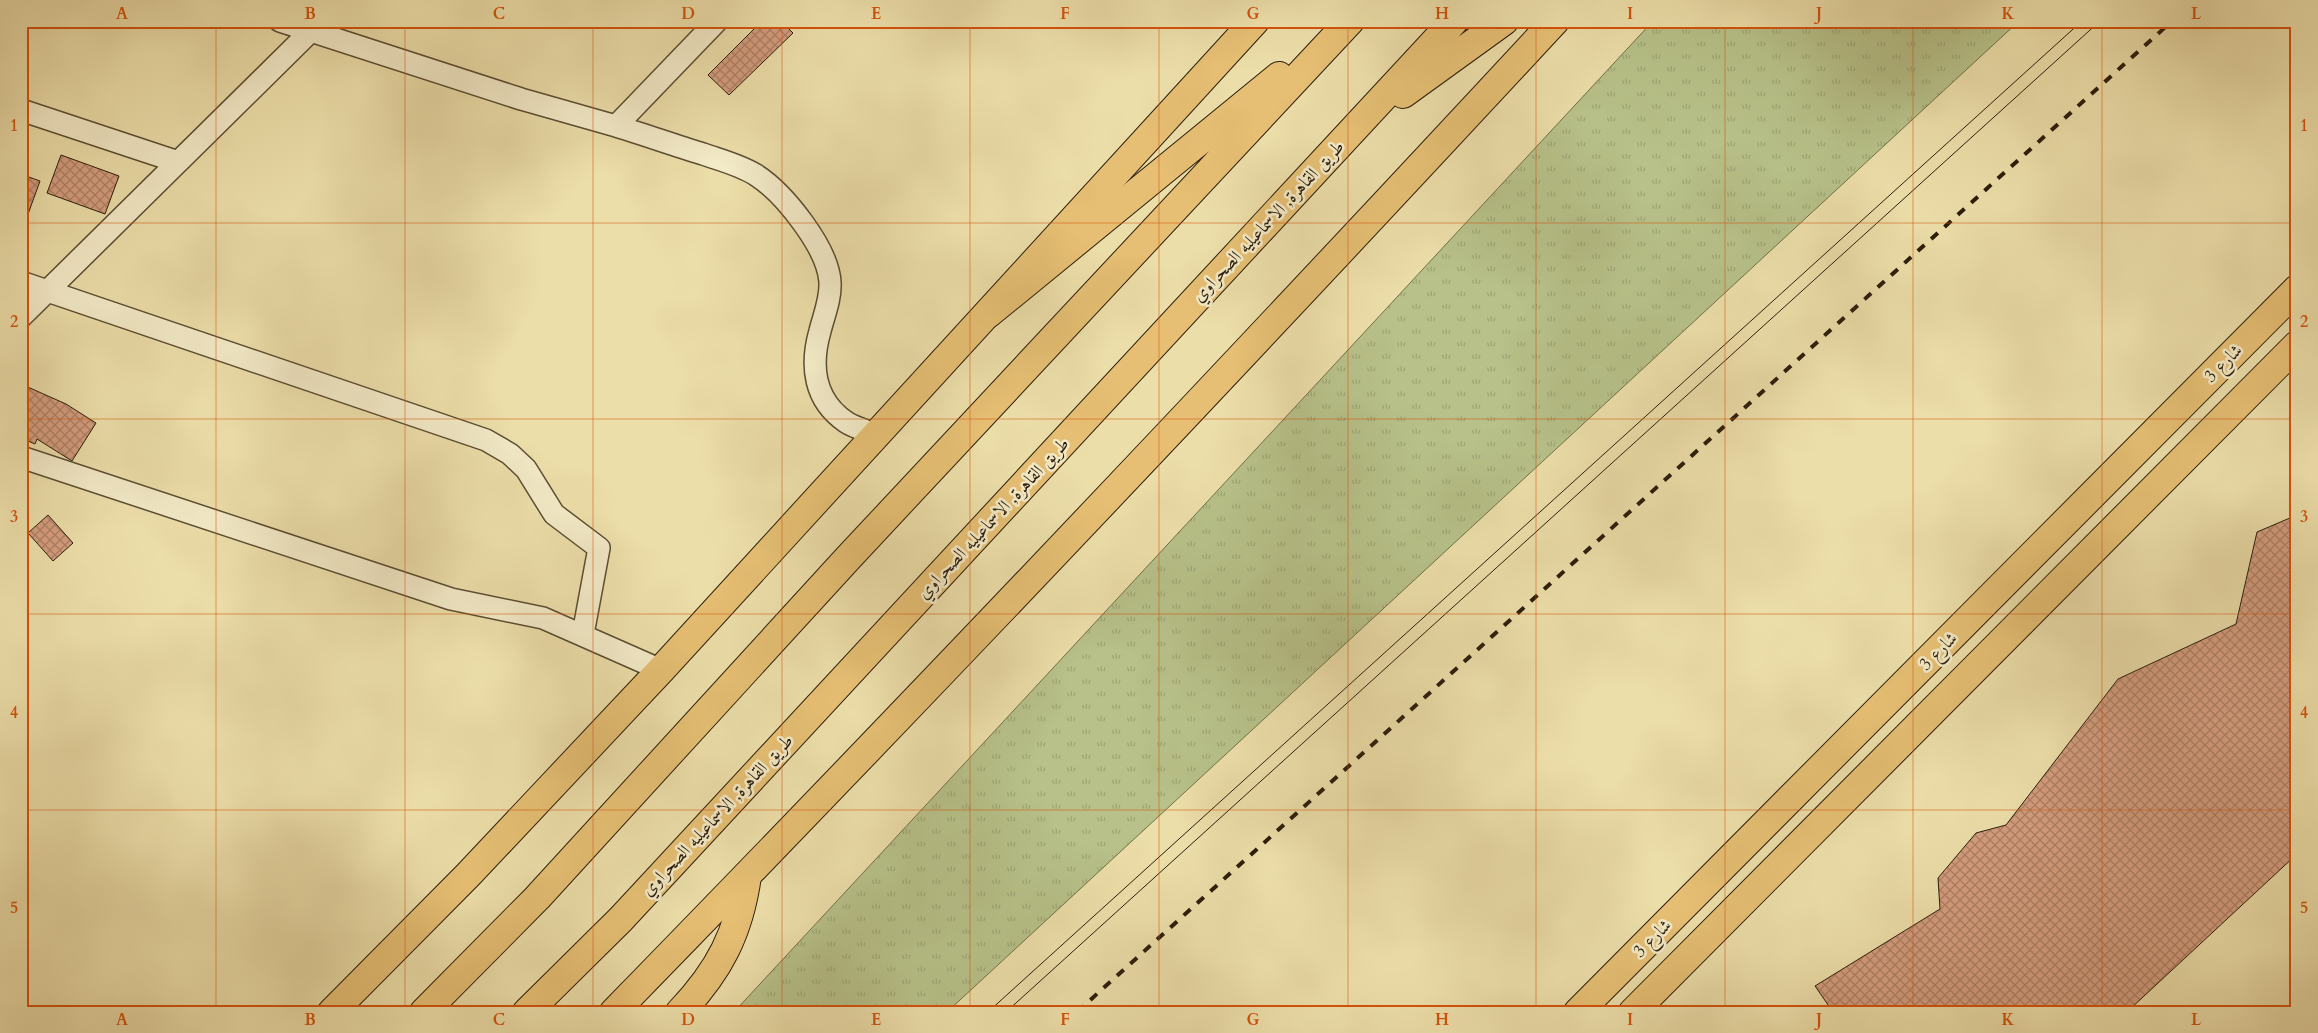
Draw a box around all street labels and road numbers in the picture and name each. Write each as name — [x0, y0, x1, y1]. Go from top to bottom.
street label: طريق القاهرة, الاسماعيليه الصحراوي — [1187, 135, 1352, 309]
street label: شارع 3 — [2198, 338, 2250, 390]
street label: طريق القاهرة, الاسماعيليه الصحراوي — [912, 432, 1077, 606]
street label: شارع 3 — [1913, 626, 1965, 678]
street label: طريق القاهرة, الاسماعيليه الصحراوي — [636, 729, 801, 903]
street label: شارع 3 — [1627, 913, 1679, 965]

